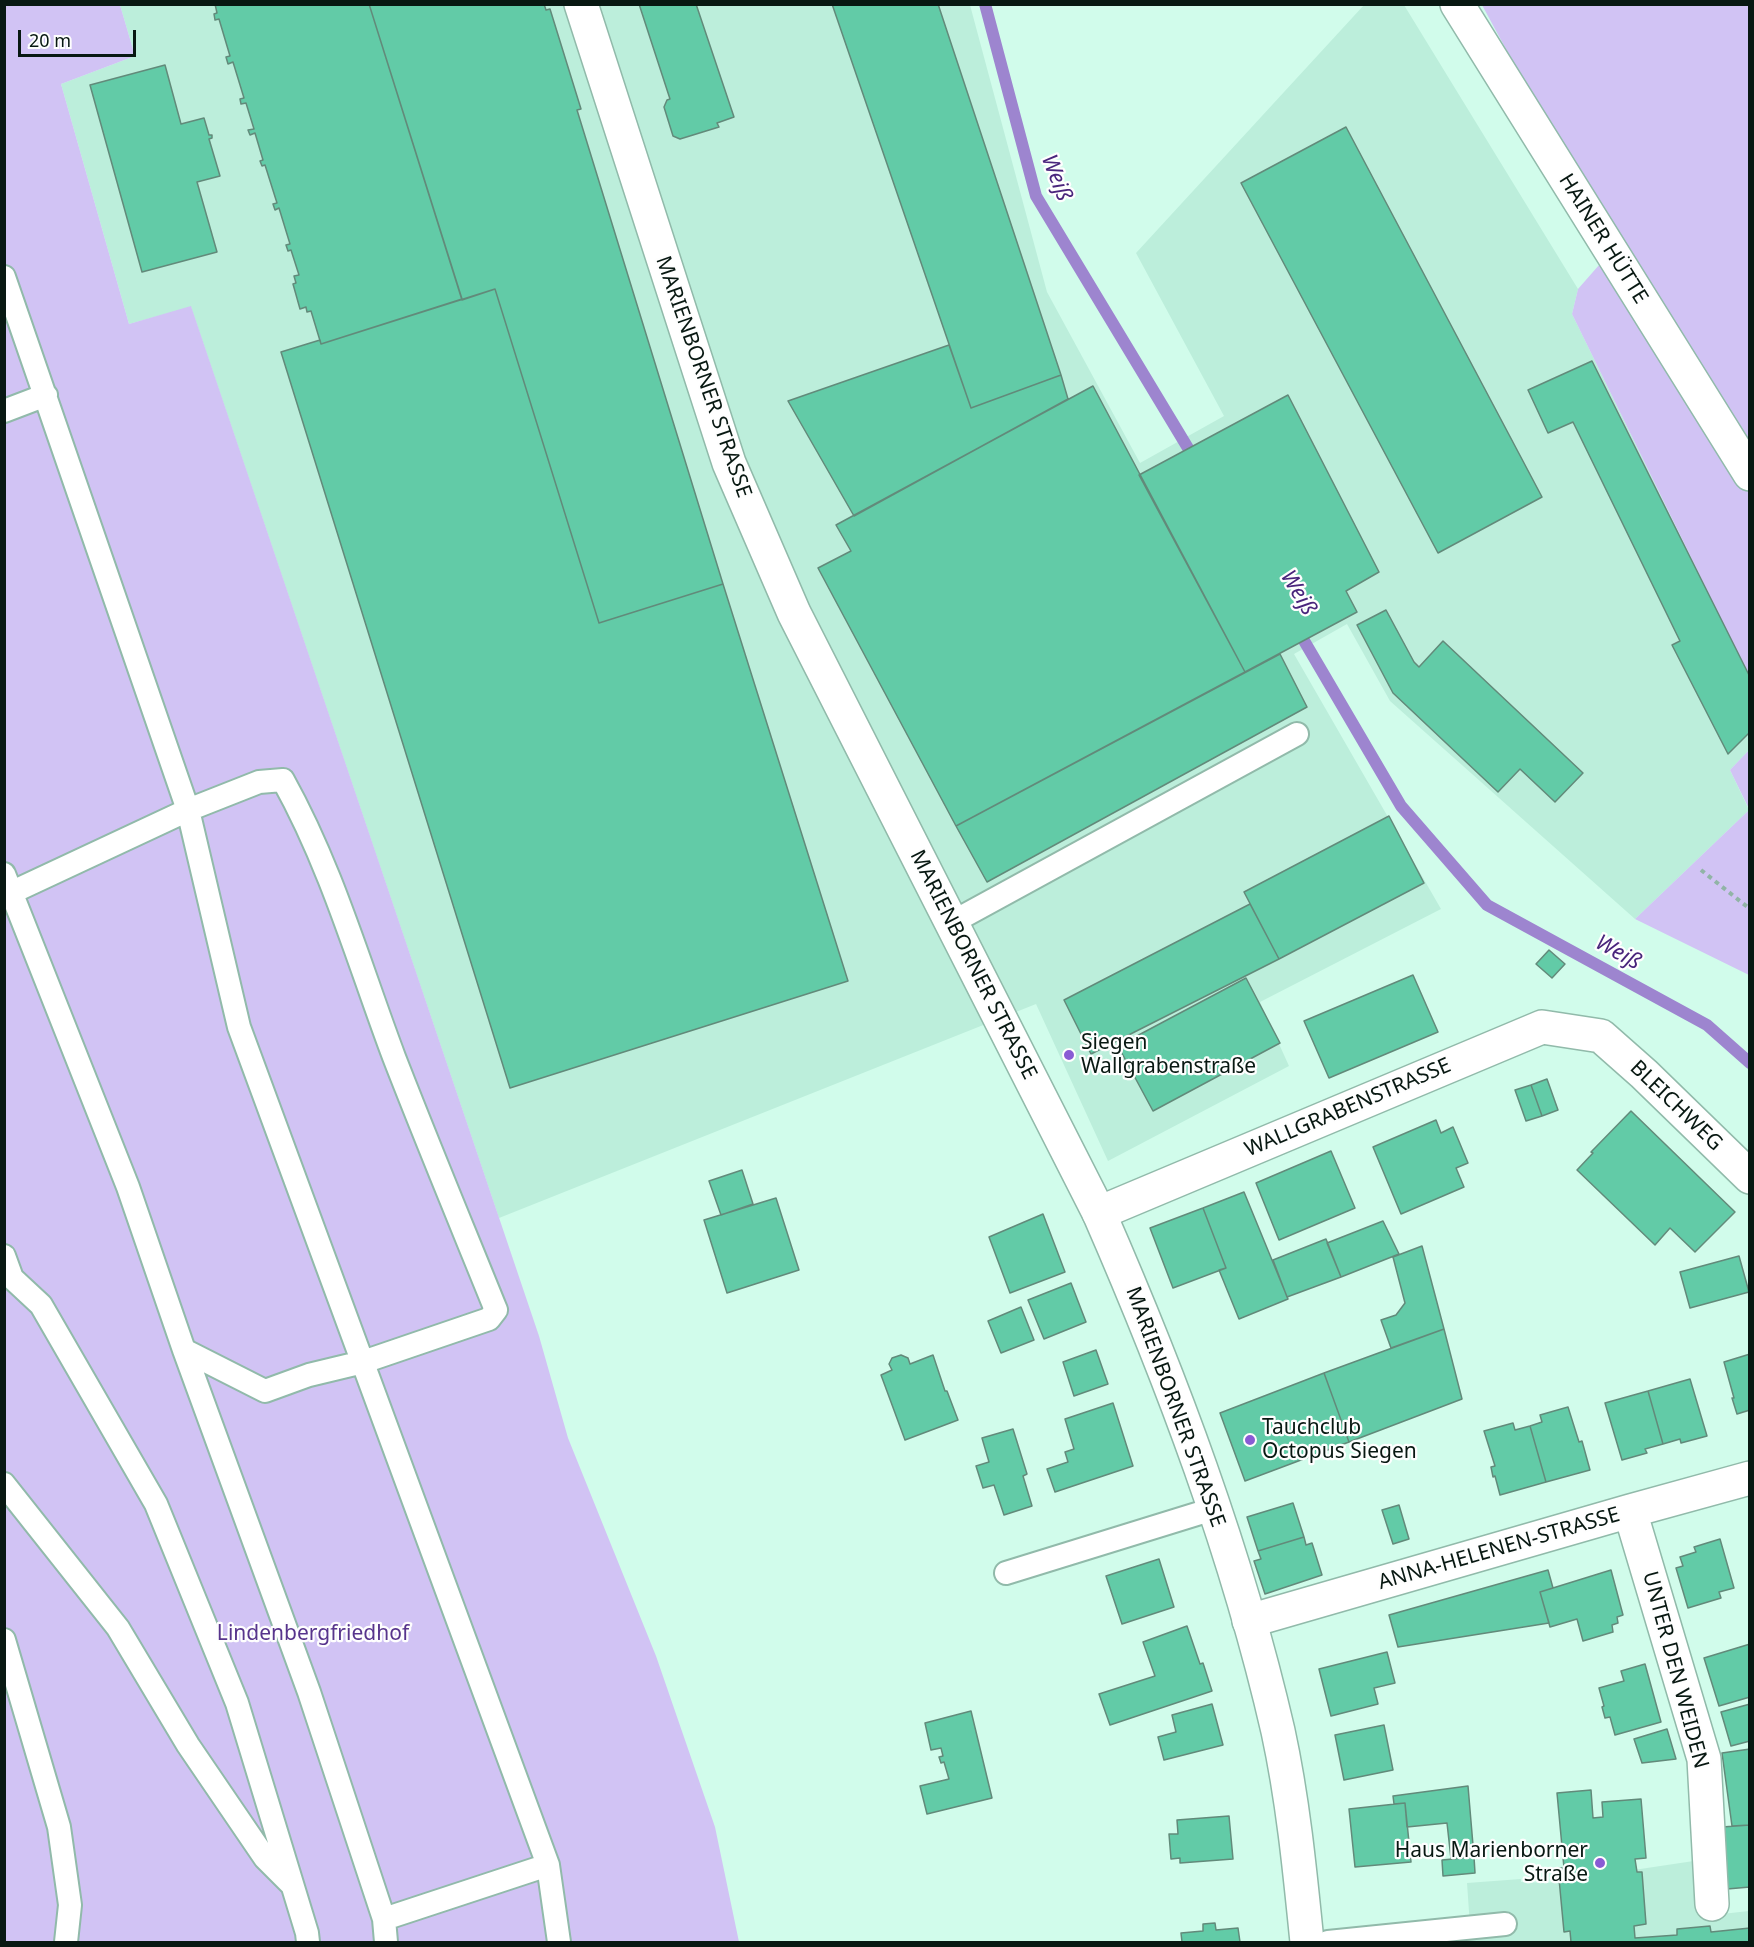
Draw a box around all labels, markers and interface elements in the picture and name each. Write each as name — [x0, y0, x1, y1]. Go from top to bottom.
scale bar — [21, 18, 140, 56]
text: 20 m — [29, 28, 71, 52]
water label: Weiß — [1035, 151, 1077, 205]
street label: HAINER HÜTTE — [1553, 169, 1653, 309]
street label: MARIENBORNER STRASSE — [650, 253, 756, 501]
water label: Weiß — [1274, 566, 1322, 620]
street label: MARIENBORNER STRASSE — [904, 846, 1042, 1084]
water label: Weiß — [1591, 930, 1645, 976]
place label: Siegen Wallgrabenstraße — [1081, 1030, 1256, 1080]
marker: Siegen Wallgrabenstraße — [1062, 1048, 1076, 1062]
street label: WALLGRABENSTRASSE — [1241, 1053, 1455, 1163]
street label: BLEICHWEG — [1625, 1056, 1727, 1156]
street label: MARIENBORNER STRASSE — [1120, 1283, 1230, 1531]
place label: Tauchclub Octopus Siegen — [1262, 1415, 1417, 1465]
marker: Tauchclub Octopus Siegen — [1243, 1433, 1257, 1447]
street label: ANNA-HELENEN-STRASSE — [1375, 1502, 1623, 1596]
street label: UNTER DEN WEIDEN — [1637, 1569, 1713, 1771]
park label: Lindenbergfriedhof — [217, 1621, 409, 1647]
place label: Haus Marienborner Straße — [1395, 1838, 1588, 1888]
marker: Haus Marienborner Straße — [1593, 1856, 1607, 1870]

